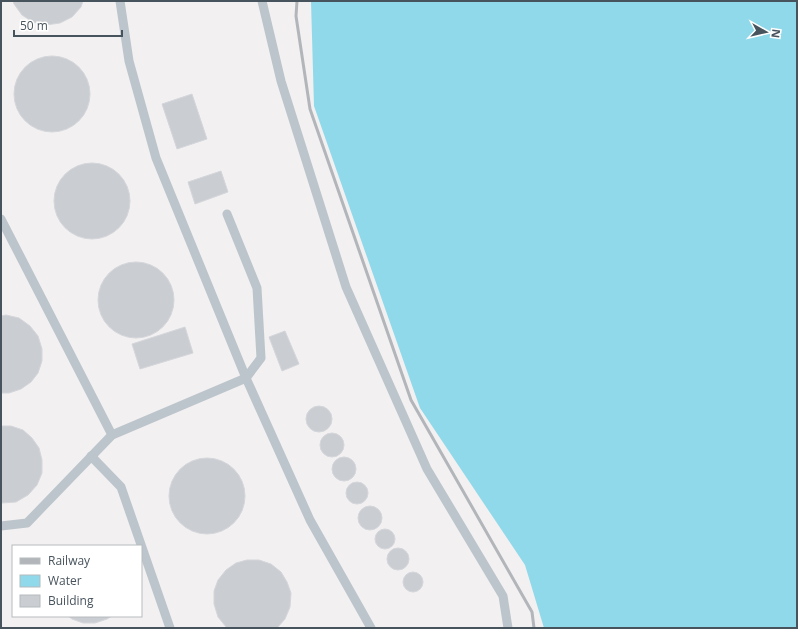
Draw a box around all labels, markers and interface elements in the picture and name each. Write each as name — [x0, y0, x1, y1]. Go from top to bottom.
scale bar — [14, 12, 122, 38]
north arrow — [746, 12, 786, 52]
text: 50 m — [20, 17, 48, 34]
text: N — [768, 28, 784, 39]
legend — [12, 545, 142, 617]
text: Railway — [48, 552, 91, 569]
text: Water — [48, 572, 82, 589]
text: Building — [48, 592, 94, 609]

